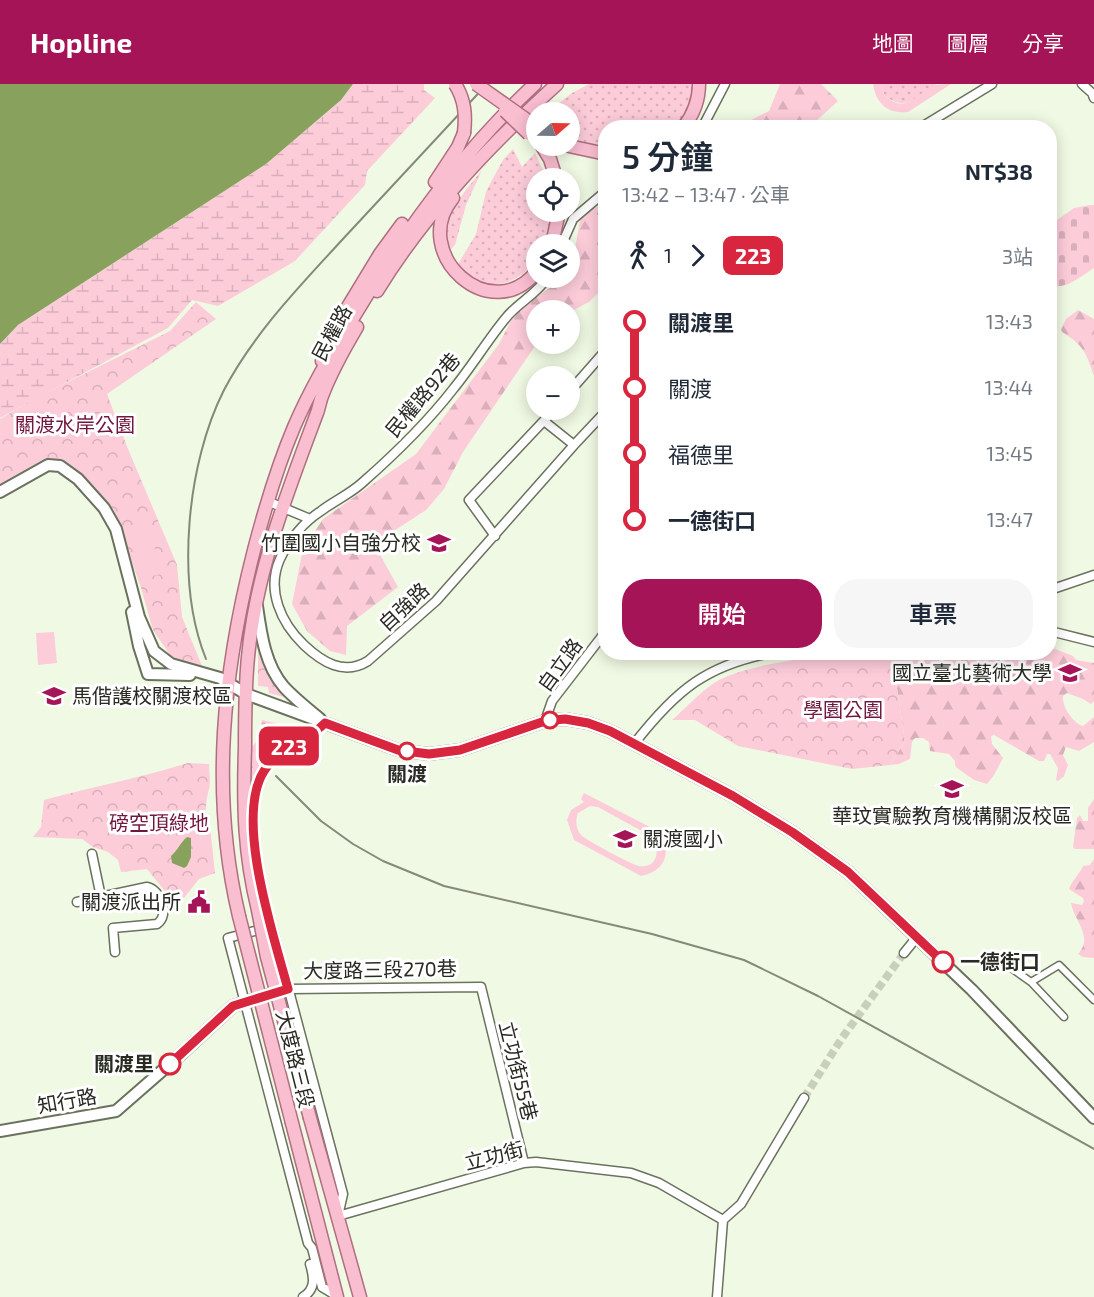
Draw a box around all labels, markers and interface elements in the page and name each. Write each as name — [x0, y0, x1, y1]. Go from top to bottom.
text: Hopline — [30, 25, 132, 59]
text: 地圖 — [872, 30, 914, 55]
text: 圖層 — [947, 30, 989, 55]
text: 分享 — [1022, 30, 1064, 55]
north arrow — [526, 102, 580, 156]
map controls — [526, 102, 580, 420]
text: 5 分鐘 — [622, 136, 713, 176]
text: NT$38 — [965, 158, 1033, 184]
button: locate — [526, 168, 580, 222]
text: 13:42 – 13:47 · 公車 — [622, 182, 790, 206]
button: layers — [526, 234, 580, 288]
icon: walk — [622, 239, 655, 272]
icon: forward — [681, 239, 714, 272]
text: 1 — [664, 243, 672, 267]
text: 223 — [735, 243, 771, 268]
text: 3站 — [1002, 244, 1033, 268]
street label: 民權路 — [306, 300, 356, 365]
button: + — [526, 300, 580, 354]
text: 關渡里 — [668, 309, 734, 335]
text: 13:43 — [986, 309, 1033, 333]
street label: 民權路92巷 — [380, 347, 464, 441]
button: − — [526, 366, 580, 420]
text: 關渡 — [668, 375, 712, 401]
text: 13:44 — [985, 375, 1033, 399]
park label: 關渡水岸公園 — [15, 412, 135, 436]
text: 福德里 — [668, 441, 734, 467]
text: 13:45 — [986, 441, 1033, 465]
text: 一德街口 — [668, 507, 756, 533]
text: 13:47 — [987, 507, 1033, 531]
place label: 竹圍國小自強分校 — [261, 530, 421, 554]
school or university icon: 竹圍國小自強分校 — [426, 530, 452, 556]
street label: 自強路 — [373, 577, 433, 636]
button: 開始 — [622, 579, 822, 648]
button: 車票 — [834, 579, 1033, 648]
street label: 自立路 — [532, 633, 587, 696]
place label: 國立臺北藝術大學 — [892, 660, 1052, 684]
school or university icon: 國立臺北藝術大學 — [1057, 660, 1083, 686]
school or university icon: 馬偕護校關渡校區 — [41, 683, 67, 709]
place label: 馬偕護校關渡校區 — [72, 683, 232, 707]
park label: 學園公園 — [803, 697, 883, 721]
unlabelled marker — [541, 711, 559, 729]
line badge: 223 — [254, 726, 324, 766]
text: 223 — [271, 734, 307, 759]
marker: 關渡 — [398, 742, 416, 760]
place label: 關渡 — [387, 761, 427, 785]
school or university icon: 華玟實驗教育機構關汳校區 — [939, 776, 965, 802]
place label: 華玟實驗教育機構關汳校區 — [832, 803, 1072, 827]
park label: 磅空頂綠地 — [109, 810, 209, 834]
school or university icon: 關渡國小 — [612, 826, 638, 852]
place label: 關渡國小 — [643, 826, 723, 850]
place label: 關渡派出所 — [81, 889, 181, 913]
public building icon: 關渡派出所 — [186, 889, 212, 915]
place label: 一德街口 — [960, 949, 1040, 973]
marker: 一德街口 — [932, 951, 954, 973]
street label: 大度路三段270巷 — [303, 956, 457, 982]
street label: 大度路三段 — [272, 1007, 320, 1110]
street label: 立功街55巷 — [495, 1019, 543, 1123]
place label: 關渡里 — [94, 1051, 154, 1075]
marker: 關渡里 — [159, 1053, 181, 1075]
street label: 知行路 — [35, 1083, 98, 1117]
street label: 立功街 — [462, 1136, 526, 1174]

